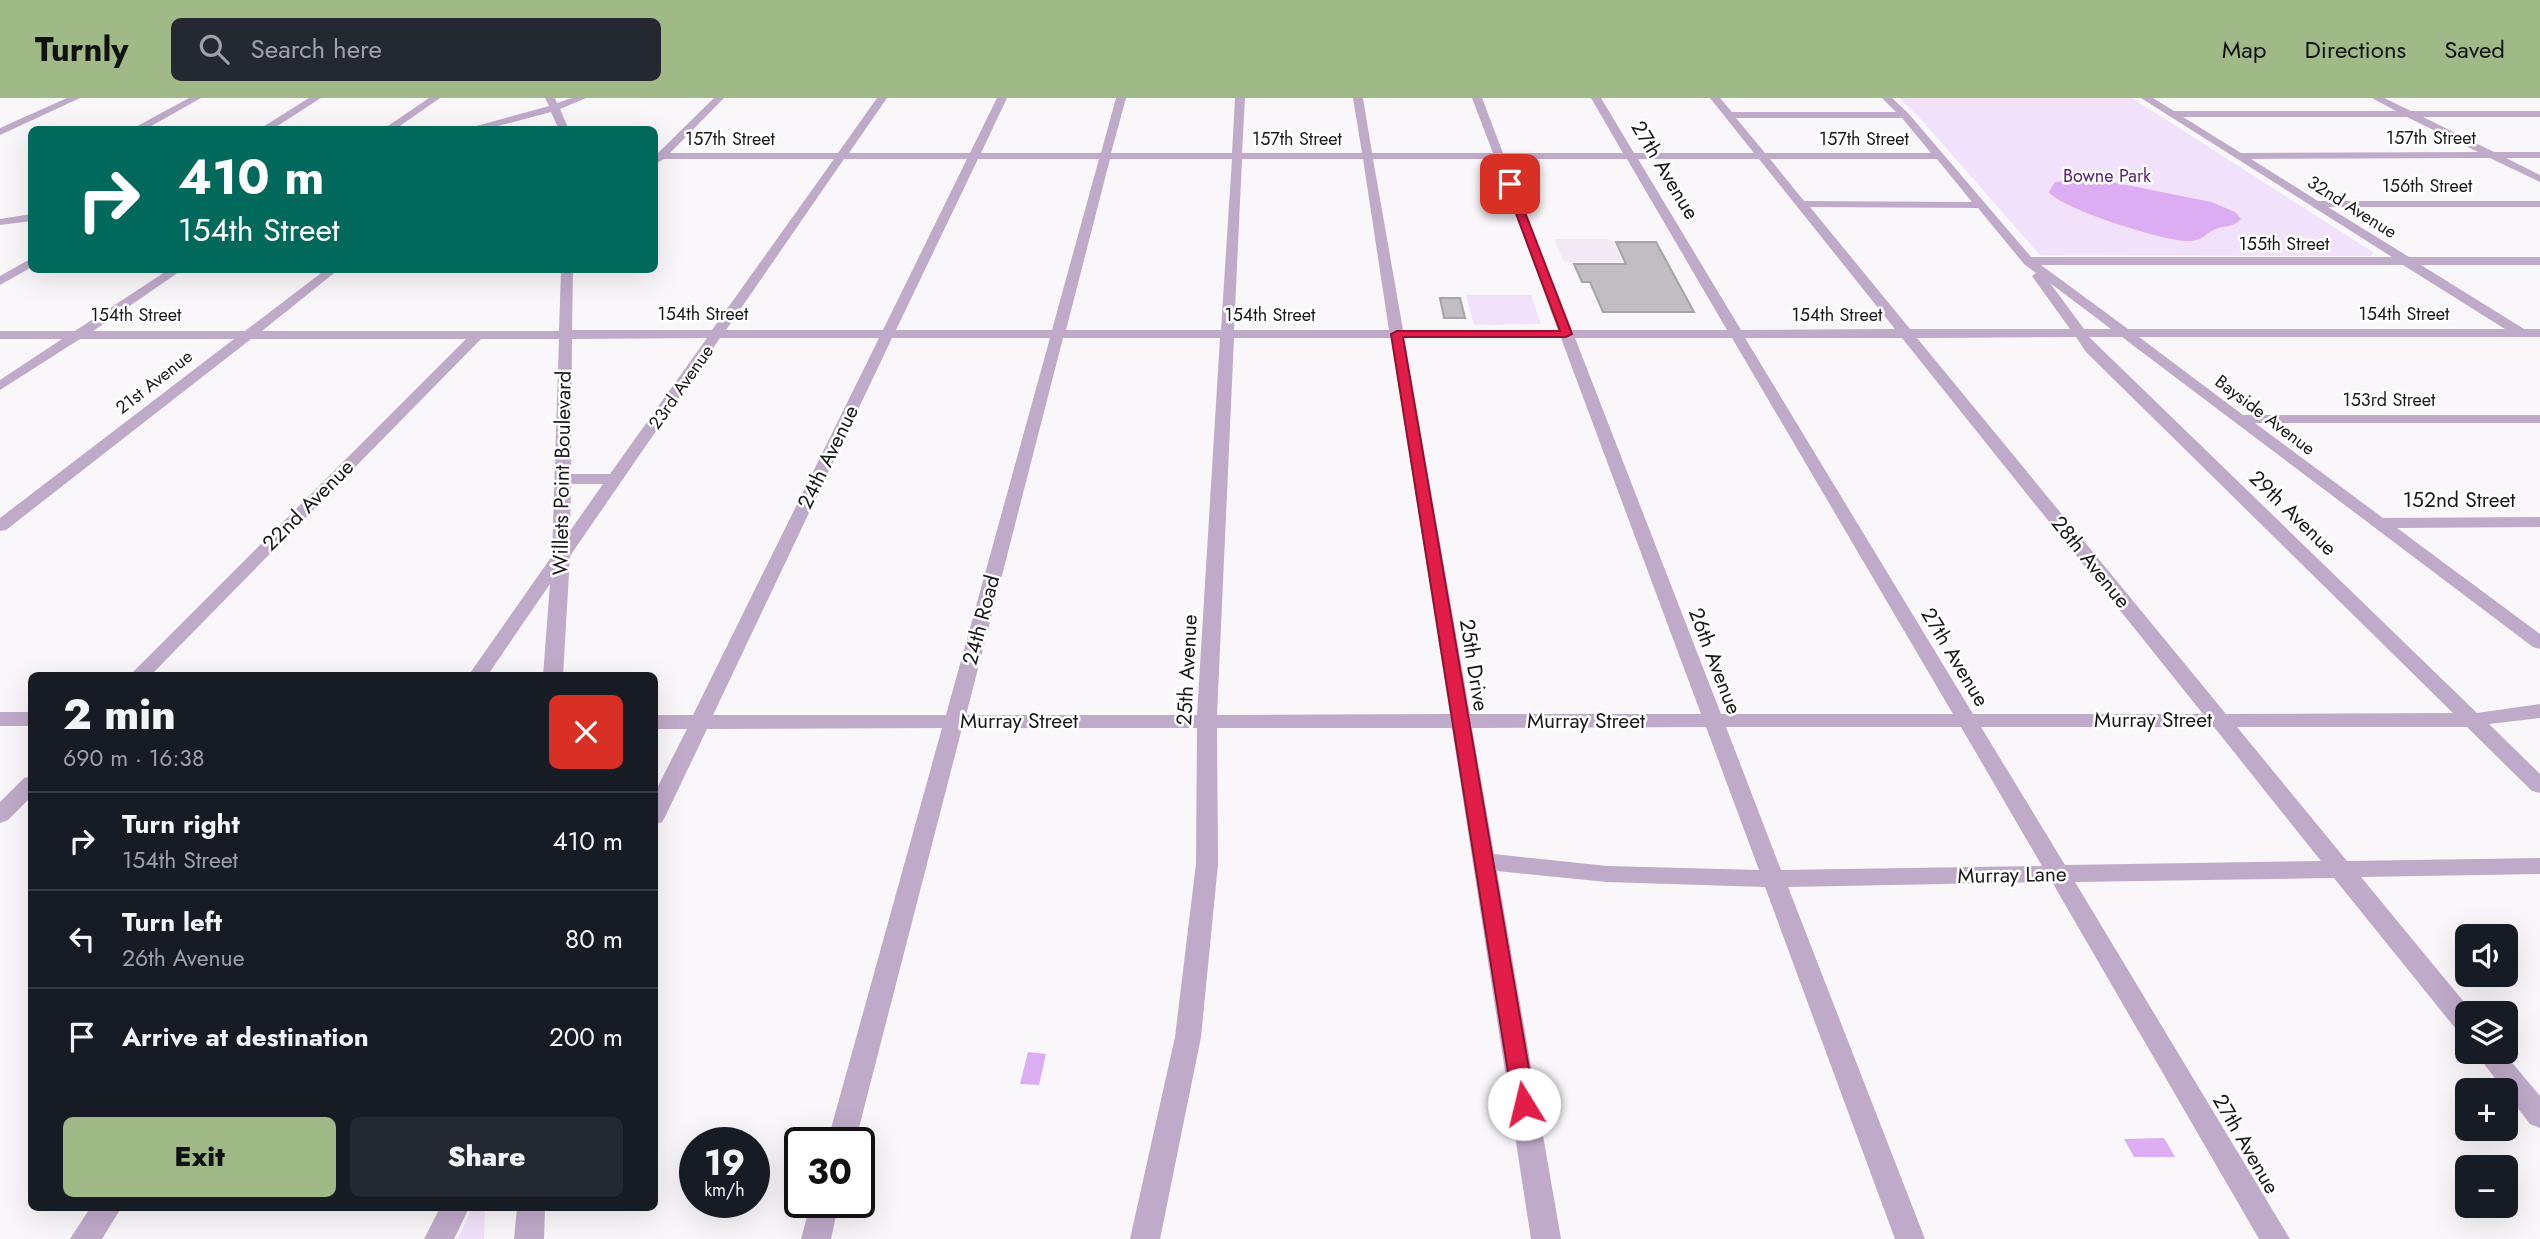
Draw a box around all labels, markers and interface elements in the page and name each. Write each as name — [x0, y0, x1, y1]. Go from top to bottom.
search box — [171, 18, 661, 81]
text: Turnly — [35, 26, 129, 73]
icon: search — [195, 30, 233, 68]
text: Search here — [251, 30, 382, 68]
text: Map — [2222, 32, 2267, 67]
text: Directions — [2305, 32, 2406, 67]
text: Saved — [2444, 32, 2505, 67]
street label: 27th Avenue — [1624, 115, 1706, 225]
street label: 157th Street — [2386, 125, 2477, 151]
street label: 157th Street — [685, 126, 776, 152]
street label: 157th Street — [1252, 126, 1343, 152]
street label: 157th Street — [1819, 126, 1910, 152]
text: 410 m — [178, 142, 324, 212]
icon: right — [63, 154, 154, 245]
pin — [1480, 154, 1540, 214]
park label: Bowne Park — [2063, 163, 2151, 189]
icon: arrive — [1491, 165, 1529, 203]
street label: 32nd Avenue — [2302, 169, 2402, 245]
street label: 156th Street — [2382, 173, 2473, 199]
text: 154th Street — [178, 207, 340, 253]
street label: 155th Street — [2239, 231, 2330, 257]
street label: 154th Street — [658, 301, 749, 327]
street label: 154th Street — [2359, 301, 2450, 327]
street label: 154th Street — [91, 302, 182, 328]
street label: 154th Street — [1225, 302, 1316, 328]
street label: 154th Street — [1792, 302, 1883, 328]
street label: 23rd Avenue — [642, 339, 720, 435]
street label: 21st Avenue — [110, 344, 198, 420]
street label: Bayside Avenue — [2209, 369, 2321, 461]
street label: Willets Point Boulevard — [545, 370, 579, 576]
street label: 153rd Street — [2343, 387, 2436, 413]
street label: 24th Avenue — [790, 400, 866, 514]
street label: 22nd Avenue — [255, 452, 361, 558]
street label: 29th Avenue — [2242, 463, 2344, 563]
street label: 152nd Street — [2403, 485, 2515, 515]
street label: 28th Avenue — [2044, 509, 2138, 615]
street label: 24th Road — [955, 572, 1007, 668]
street label: 27th Avenue — [1914, 602, 1996, 712]
street label: 26th Avenue — [1681, 603, 1749, 719]
street label: 25th Avenue — [1169, 613, 1205, 726]
street label: 25th Drive — [1452, 617, 1496, 713]
text: 2 min — [63, 684, 176, 745]
button: close — [549, 695, 623, 769]
street label: Murray Street — [2094, 705, 2212, 735]
street label: Murray Street — [960, 706, 1078, 736]
street label: Murray Street — [1527, 706, 1645, 736]
text: 690 m · 16:38 — [63, 741, 204, 775]
text: Turn right — [122, 805, 240, 843]
icon: right — [63, 822, 101, 860]
text: 410 m — [552, 822, 623, 860]
text: 154th Street — [122, 843, 238, 877]
street label: Murray Lane — [1957, 859, 2067, 891]
text: Turn left — [122, 903, 222, 941]
icon: left — [63, 920, 101, 958]
text: 80 m — [565, 920, 623, 958]
map controls — [2455, 924, 2518, 1218]
button: sound — [2455, 924, 2518, 987]
text: 26th Avenue — [122, 941, 244, 975]
button: layers — [2455, 1001, 2518, 1064]
icon: arrive — [63, 1018, 101, 1056]
text: Arrive at destination — [122, 1018, 369, 1056]
text: 200 m — [549, 1018, 623, 1056]
position arrow — [1487, 1067, 1561, 1141]
button: + — [2455, 1078, 2518, 1141]
street label: 27th Avenue — [2205, 1089, 2287, 1200]
button: Exit — [63, 1117, 336, 1197]
button: Share — [350, 1117, 623, 1197]
speed limit sign: 30 — [784, 1127, 875, 1218]
text: 19 — [704, 1138, 745, 1188]
button: − — [2455, 1155, 2518, 1218]
text: km/h — [704, 1177, 745, 1203]

